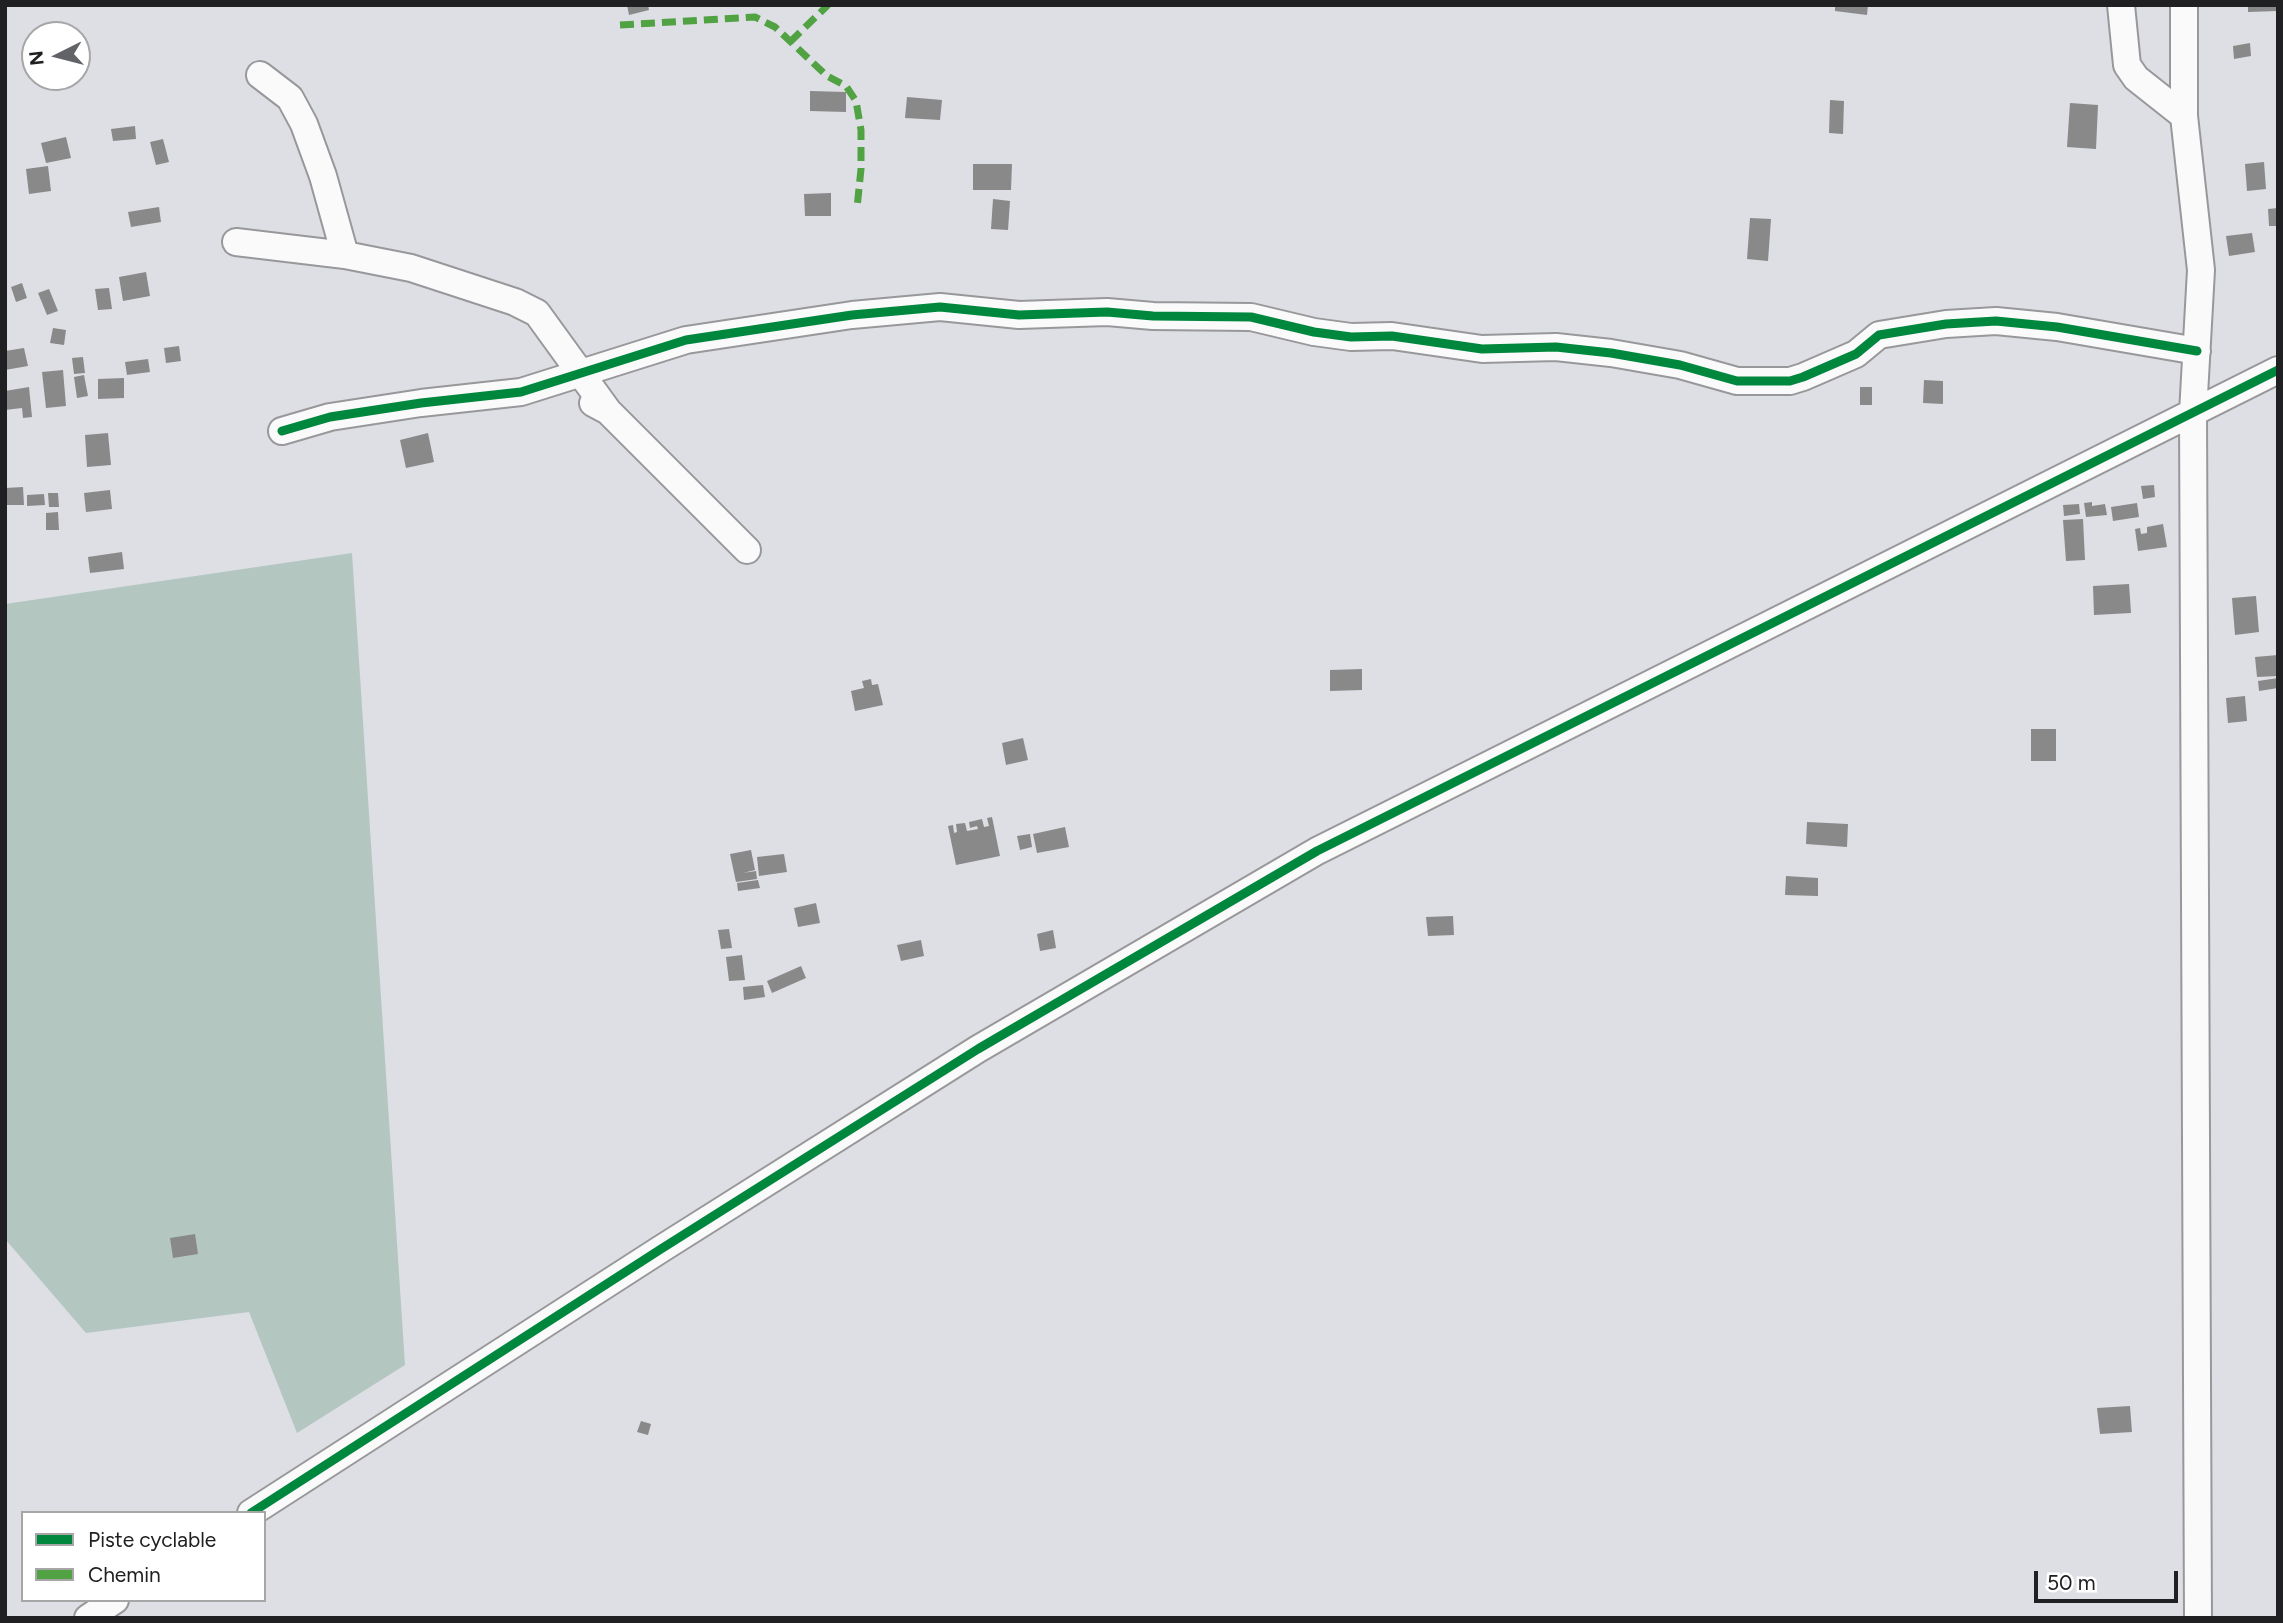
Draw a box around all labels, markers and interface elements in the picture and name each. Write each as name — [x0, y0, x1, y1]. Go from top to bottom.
north arrow — [21, 21, 91, 91]
text: N — [24, 50, 49, 67]
legend — [21, 1511, 266, 1602]
text: Piste cyclable — [88, 1527, 216, 1552]
scale bar — [2038, 1556, 2182, 1600]
text: Chemin — [88, 1562, 161, 1587]
text: 50 m — [2047, 1570, 2096, 1595]

